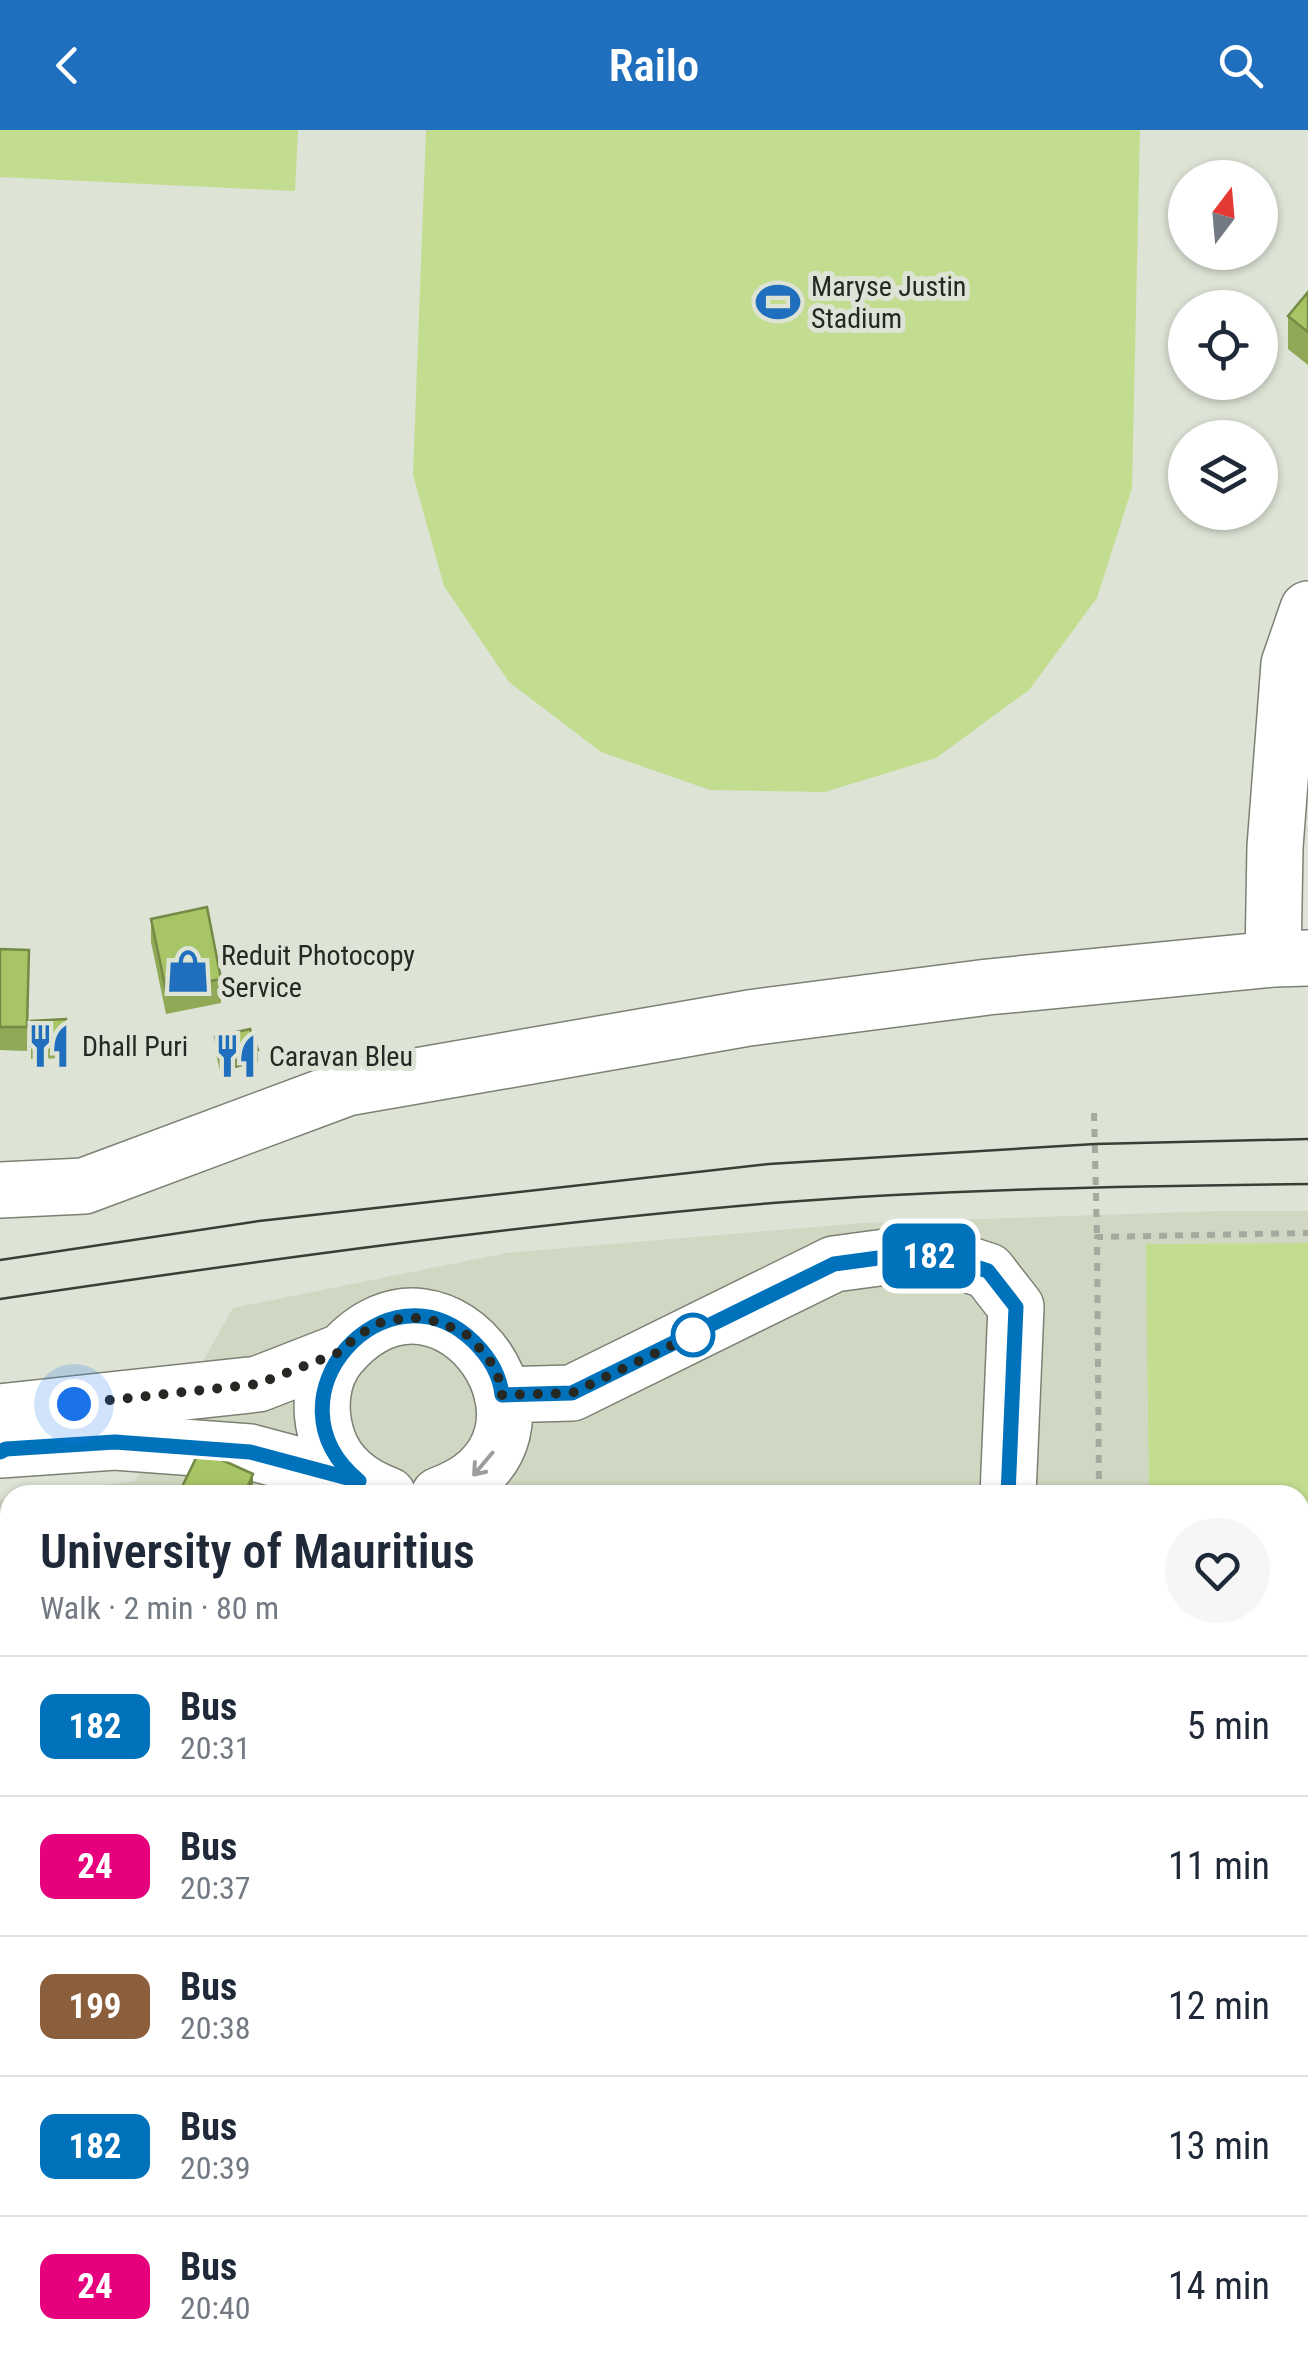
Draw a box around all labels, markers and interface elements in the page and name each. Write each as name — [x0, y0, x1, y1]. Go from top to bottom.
icon: back — [40, 38, 95, 93]
icon: search — [1213, 38, 1268, 93]
text: Railo — [609, 39, 699, 92]
north arrow — [1168, 160, 1278, 270]
map controls — [1168, 160, 1278, 530]
place label: Maryse Justin Stadium — [811, 270, 966, 335]
sports icon: Maryse Justin Stadium — [754, 278, 802, 326]
button: locate — [1168, 290, 1278, 400]
button: layers — [1168, 420, 1278, 530]
place label: Reduit Photocopy Service — [221, 939, 415, 1004]
shop icon: Reduit Photocopy Service — [164, 947, 212, 995]
restaurant icon: Dhall Puri — [25, 1022, 73, 1070]
place label: Dhall Puri — [82, 1030, 188, 1063]
restaurant icon: Caravan Bleu — [212, 1032, 260, 1080]
place label: Caravan Bleu — [269, 1040, 413, 1073]
line badge: 182 — [872, 1224, 986, 1288]
text: 182 — [902, 1236, 956, 1277]
unlabelled marker — [672, 1314, 714, 1356]
your location — [49, 1379, 99, 1429]
one-way arrow — [472, 1451, 495, 1476]
button: heart — [1165, 1518, 1270, 1623]
text: University of Mauritius — [40, 1523, 475, 1580]
text: Walk · 2 min · 80 m — [40, 1589, 279, 1627]
text: Bus — [180, 1685, 237, 1729]
text: 5 min — [1187, 1704, 1270, 1748]
text: 182 — [68, 1706, 122, 1747]
text: 20:31 — [180, 1729, 251, 1767]
text: Bus — [180, 1825, 237, 1869]
text: 11 min — [1168, 1844, 1270, 1888]
text: 24 — [77, 1846, 113, 1887]
text: 20:37 — [180, 1869, 251, 1907]
text: Bus — [180, 1965, 237, 2009]
text: 12 min — [1168, 1984, 1270, 2028]
text: 199 — [68, 1986, 122, 2027]
text: 20:38 — [180, 2009, 251, 2047]
text: Bus — [180, 2105, 237, 2149]
text: 13 min — [1168, 2124, 1270, 2168]
text: 182 — [68, 2126, 122, 2167]
text: 20:39 — [180, 2149, 251, 2187]
text: Bus — [180, 2245, 237, 2289]
text: 14 min — [1168, 2264, 1270, 2308]
text: 24 — [77, 2266, 113, 2307]
text: 20:40 — [180, 2289, 251, 2327]

